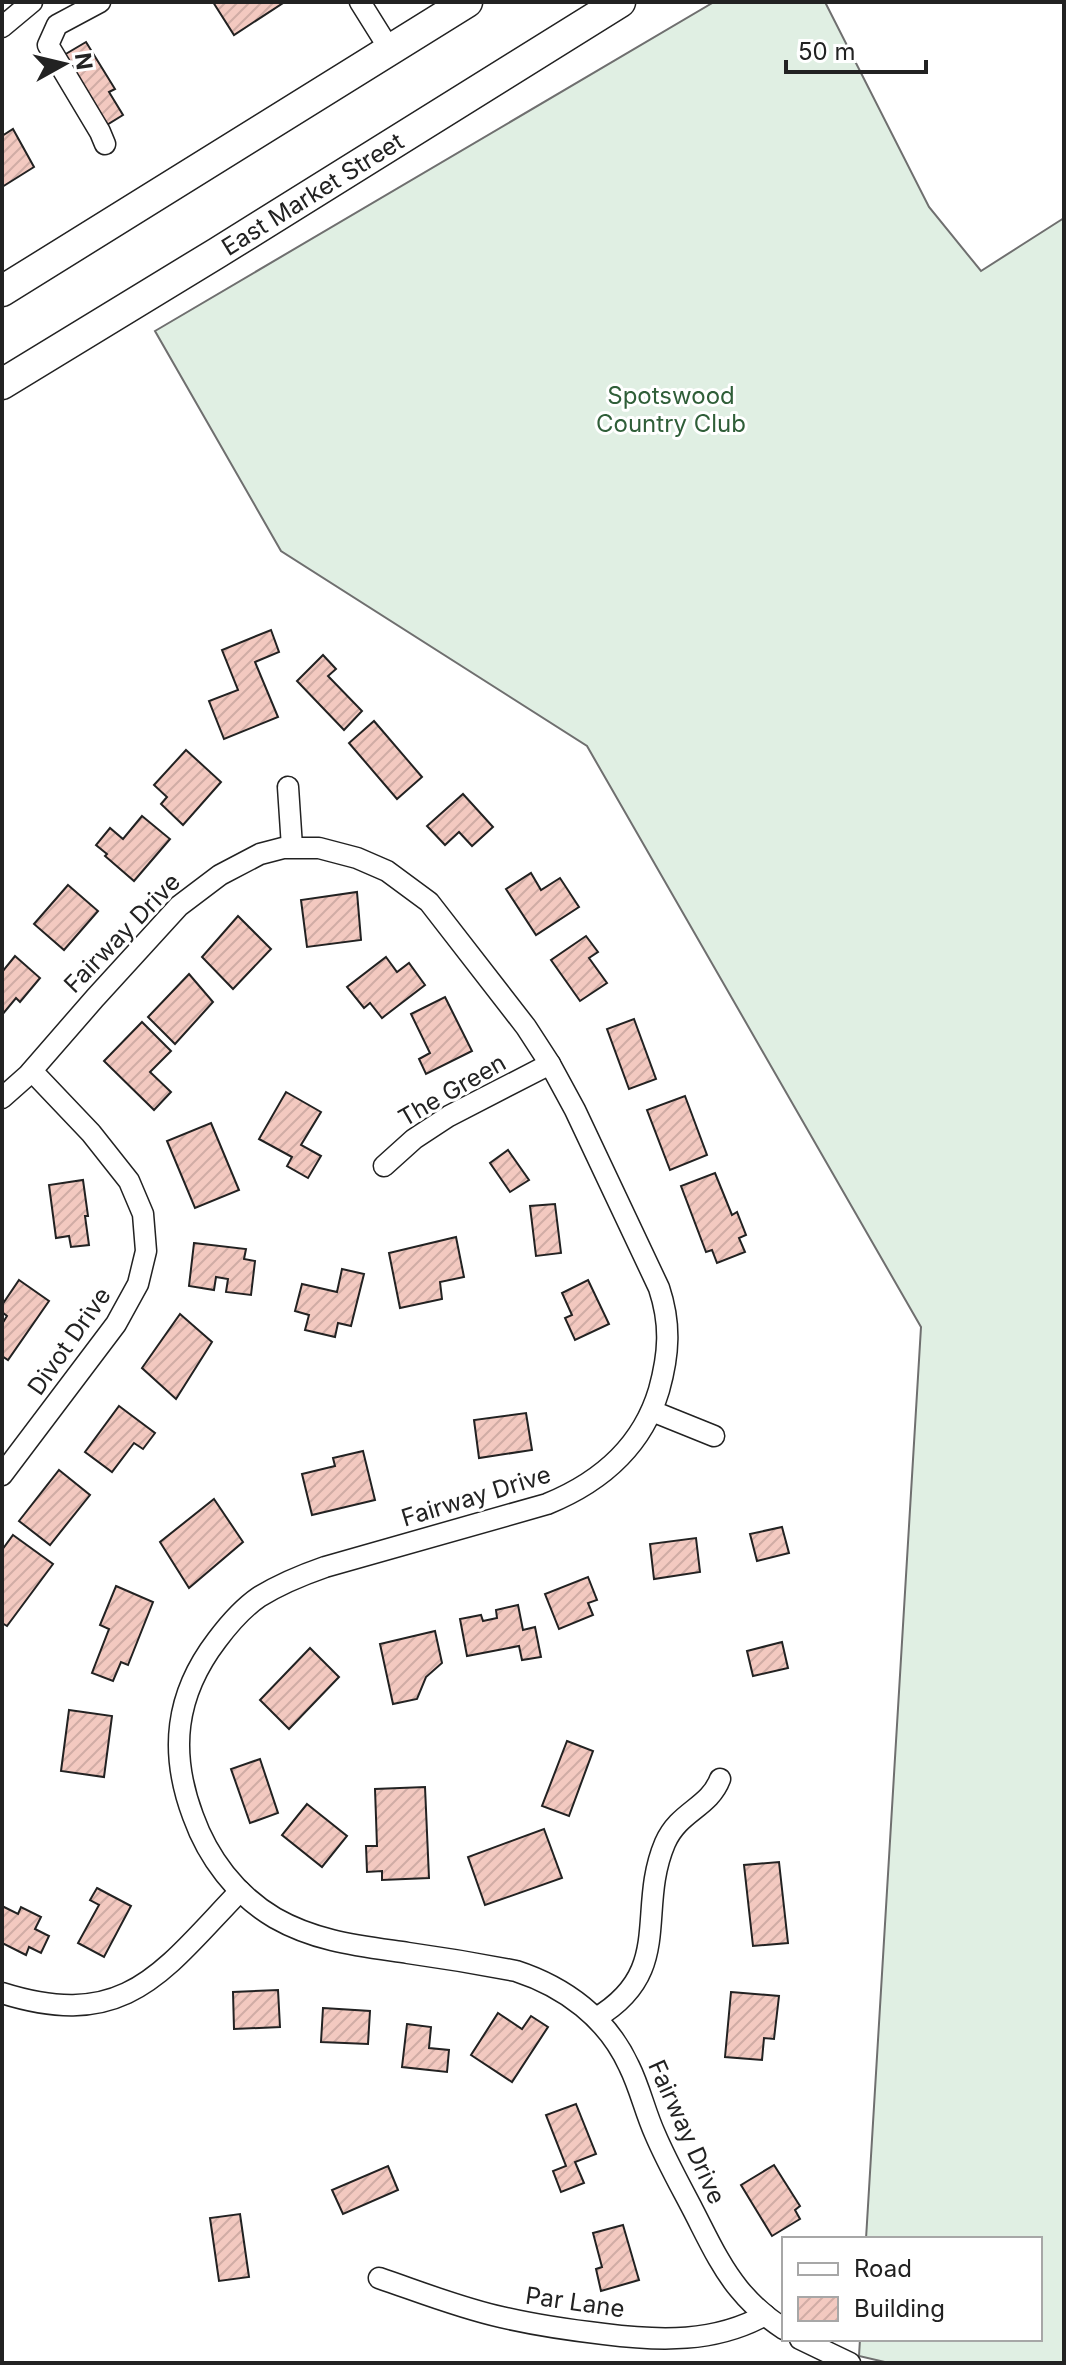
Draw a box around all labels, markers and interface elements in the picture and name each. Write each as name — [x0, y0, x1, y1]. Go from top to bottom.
north arrow — [24, 24, 104, 104]
scale bar — [786, 24, 926, 74]
text: 50 m — [798, 37, 856, 66]
text: N — [70, 51, 98, 71]
street label: East Market Street — [216, 126, 409, 261]
park label: Spotswood Country Club — [596, 381, 746, 438]
street label: Fairway Drive — [58, 867, 186, 999]
street label: The Green — [393, 1048, 511, 1132]
street label: Divot Drive — [21, 1282, 117, 1400]
street label: Fairway Drive — [398, 1460, 554, 1532]
street label: Fairway Drive — [642, 2055, 732, 2209]
legend — [782, 2237, 1042, 2341]
text: Road — [854, 2254, 912, 2283]
street label: Par Lane — [524, 2281, 626, 2323]
text: Building — [854, 2294, 945, 2323]

